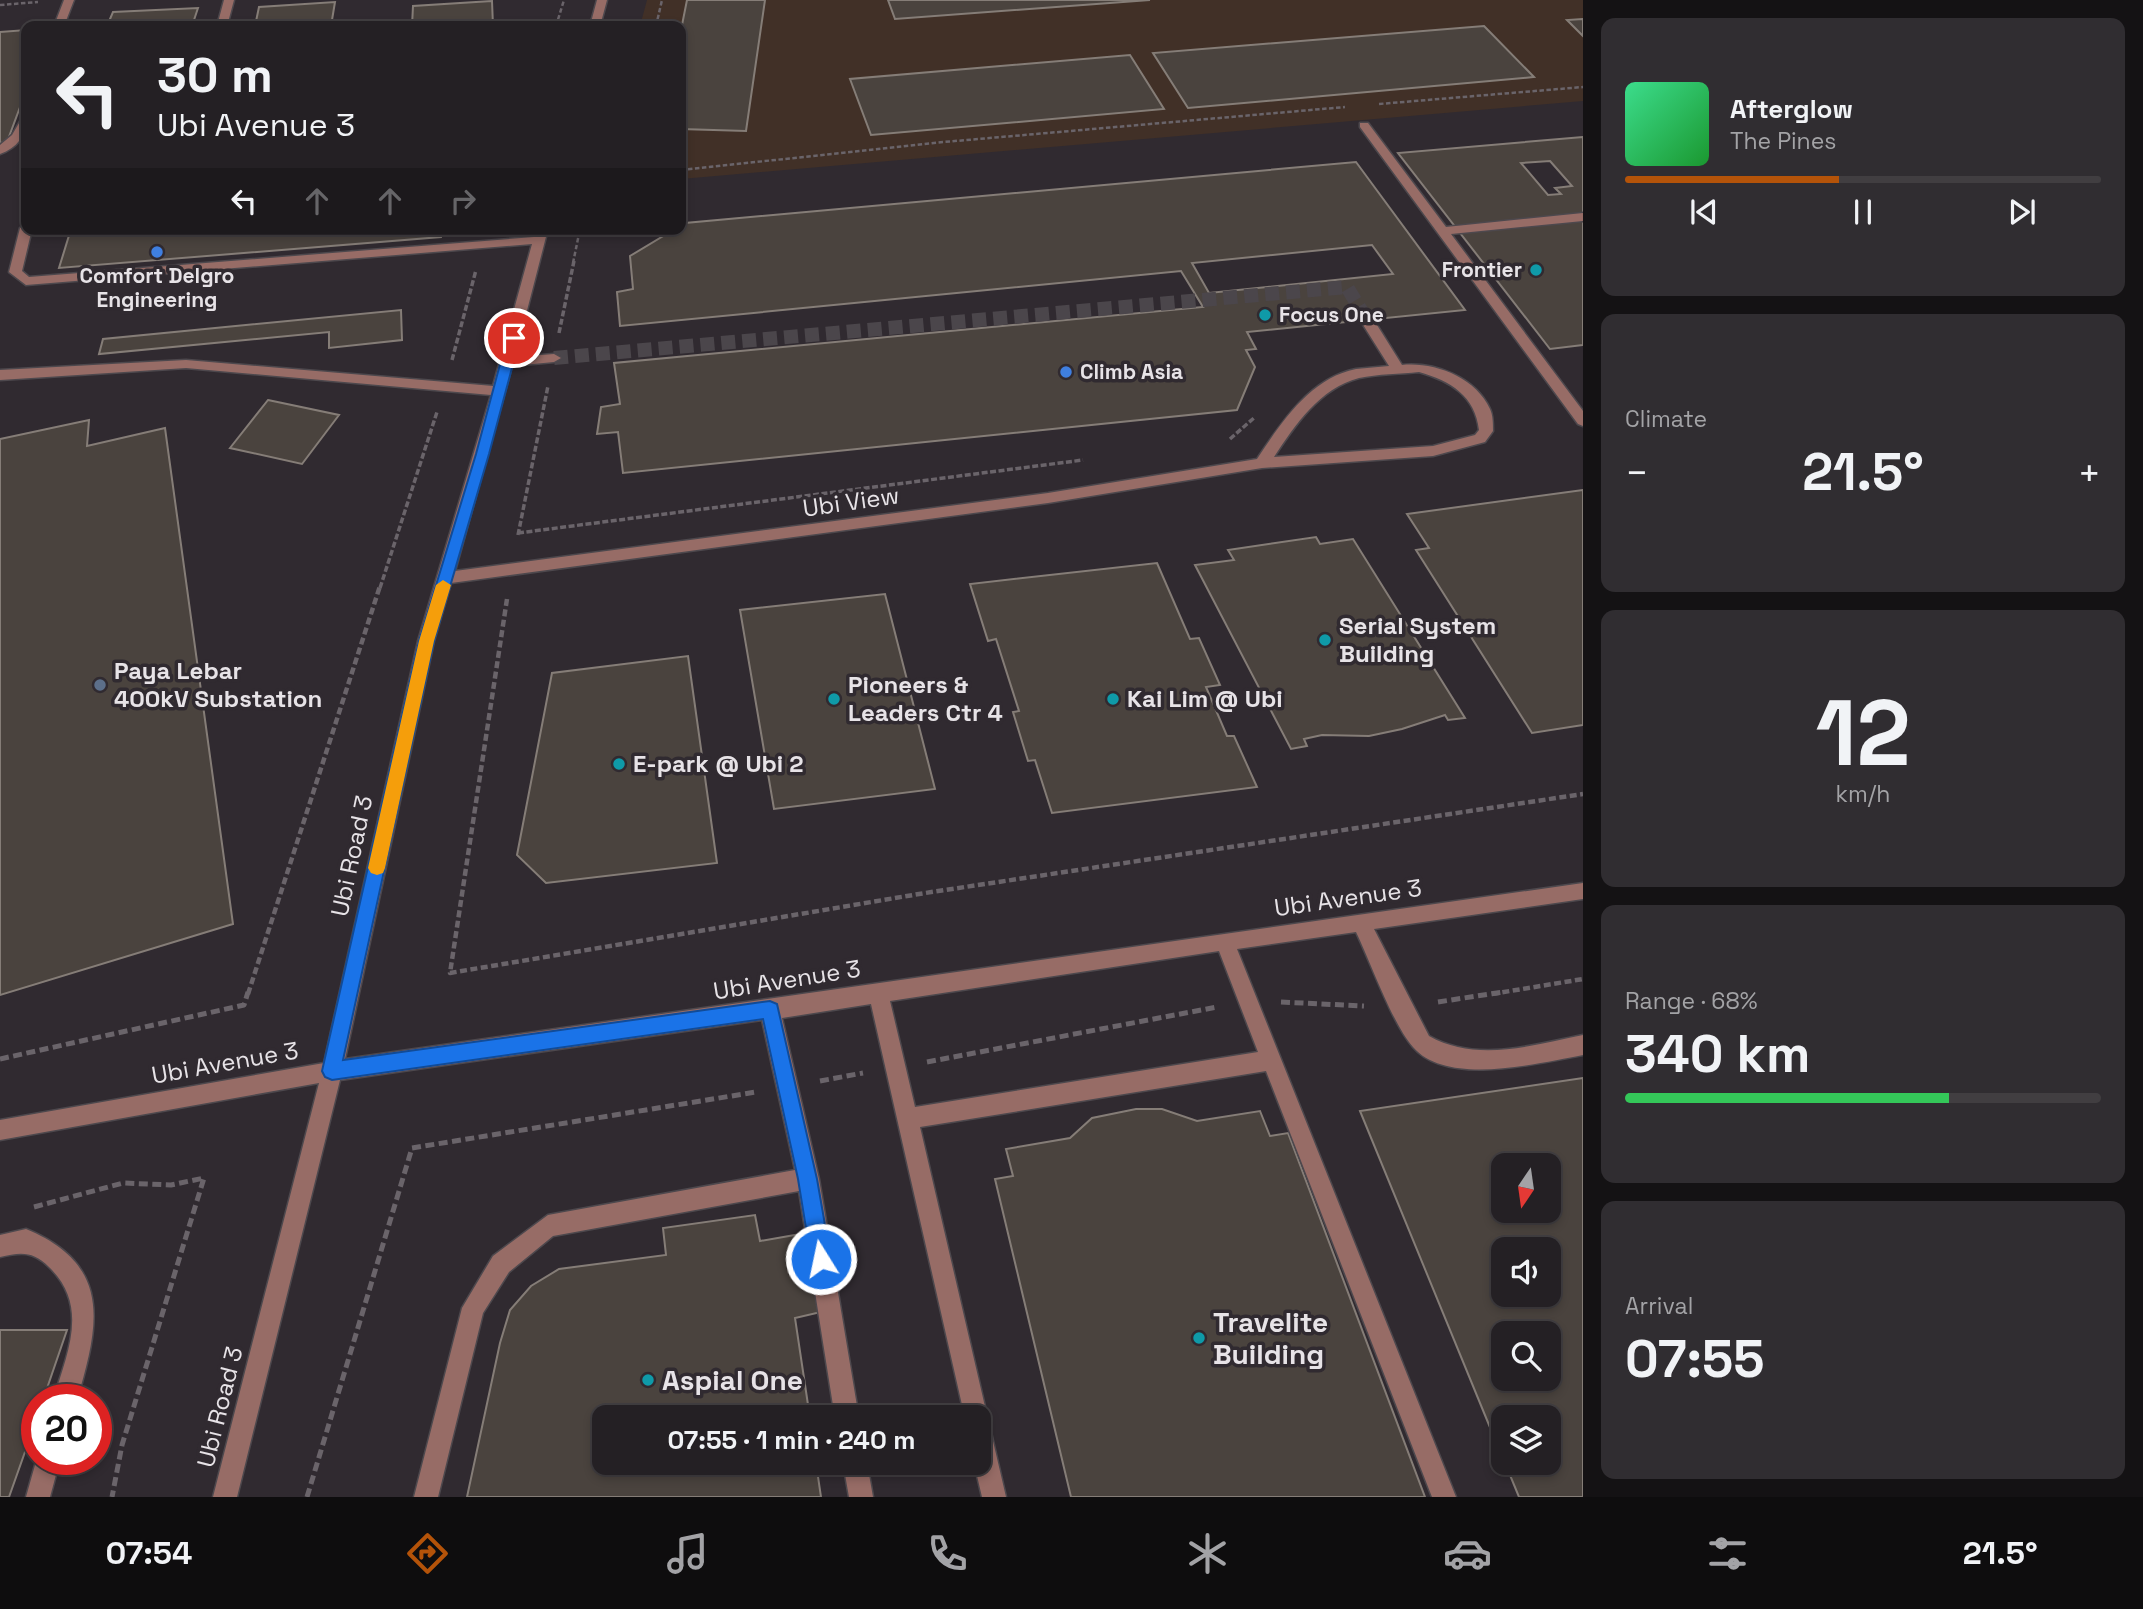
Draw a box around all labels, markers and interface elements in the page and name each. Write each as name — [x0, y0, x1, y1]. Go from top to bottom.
text: 30 m — [157, 44, 273, 106]
icon: left — [42, 49, 133, 140]
text: Afterglow — [1730, 92, 1853, 126]
text: Ubi Avenue 3 — [157, 105, 355, 145]
text: The Pines — [1730, 126, 1836, 156]
icon: left — [225, 182, 263, 220]
icon: ahead — [298, 182, 336, 220]
icon: ahead — [371, 182, 409, 220]
icon: right — [444, 182, 482, 220]
icon: previous — [1685, 193, 1723, 231]
icon: pause — [1844, 193, 1882, 231]
icon: next — [2003, 193, 2041, 231]
marker: Comfort Delgro Engineering — [149, 244, 165, 260]
place label: Frontier — [1442, 256, 1522, 283]
place label: Comfort Delgro Engineering — [80, 262, 234, 313]
marker: Frontier — [1528, 262, 1544, 278]
place label: Focus One — [1279, 301, 1384, 328]
marker: Focus One — [1257, 307, 1273, 323]
pin — [484, 308, 544, 368]
icon: arrive — [495, 319, 533, 357]
place label: Climb Asia — [1080, 358, 1183, 385]
marker: Climb Asia — [1058, 364, 1074, 380]
text: Climate — [1625, 404, 1707, 434]
text: 21.5° — [1802, 439, 1924, 505]
text: − — [1625, 449, 1649, 497]
text: + — [2077, 449, 2101, 497]
street label: Ubi View — [801, 479, 901, 524]
place label: Serial System Building — [1339, 610, 1496, 669]
marker: Serial System Building — [1317, 632, 1333, 648]
place label: Paya Lebar 400kV Substation — [114, 655, 322, 714]
place label: Pioneers & Leaders Ctr 4 — [848, 669, 1003, 728]
text: 12 — [1815, 675, 1911, 792]
marker: Paya Lebar 400kV Substation — [92, 677, 108, 693]
place label: Kai Lim @ Ubi — [1127, 683, 1283, 714]
marker: Pioneers & Leaders Ctr 4 — [826, 691, 842, 707]
marker: Kai Lim @ Ubi — [1105, 691, 1121, 707]
place label: E-park @ Ubi 2 — [633, 748, 804, 779]
marker: E-park @ Ubi 2 — [611, 756, 627, 772]
text: km/h — [1836, 779, 1890, 809]
street label: Ubi Road 3 — [324, 792, 379, 919]
street label: Ubi Avenue 3 — [1272, 872, 1424, 923]
street label: Ubi Avenue 3 — [711, 953, 863, 1006]
text: Range · 68% — [1625, 986, 1758, 1016]
text: 340 km — [1625, 1021, 1810, 1087]
street label: Ubi Avenue 3 — [149, 1034, 301, 1091]
north arrow — [1491, 1153, 1561, 1223]
map controls — [1491, 1153, 1561, 1475]
position arrow — [784, 1222, 858, 1296]
button: sound — [1491, 1237, 1561, 1307]
text: Arrival — [1625, 1291, 1693, 1321]
place label: Travelite Building — [1213, 1304, 1328, 1372]
button: search — [1491, 1321, 1561, 1391]
text: 07:55 — [1625, 1326, 1764, 1392]
marker: Travelite Building — [1191, 1330, 1207, 1346]
street label: Ubi Road 3 — [190, 1343, 249, 1470]
place label: Aspial One — [662, 1362, 803, 1398]
marker: Aspial One — [640, 1372, 656, 1388]
speed limit sign: 20 — [21, 1384, 112, 1475]
button: layers — [1491, 1405, 1561, 1475]
text: 07:55 · 1 min · 240 m — [667, 1423, 916, 1457]
icon: directions — [403, 1529, 452, 1578]
icon: music — [663, 1529, 712, 1578]
icon: phone — [923, 1529, 972, 1578]
icon: climate — [1183, 1529, 1232, 1578]
icon: car — [1443, 1529, 1492, 1578]
icon: filters — [1703, 1529, 1752, 1578]
text: 07:54 — [105, 1533, 192, 1573]
text: 21.5° — [1963, 1533, 2038, 1573]

